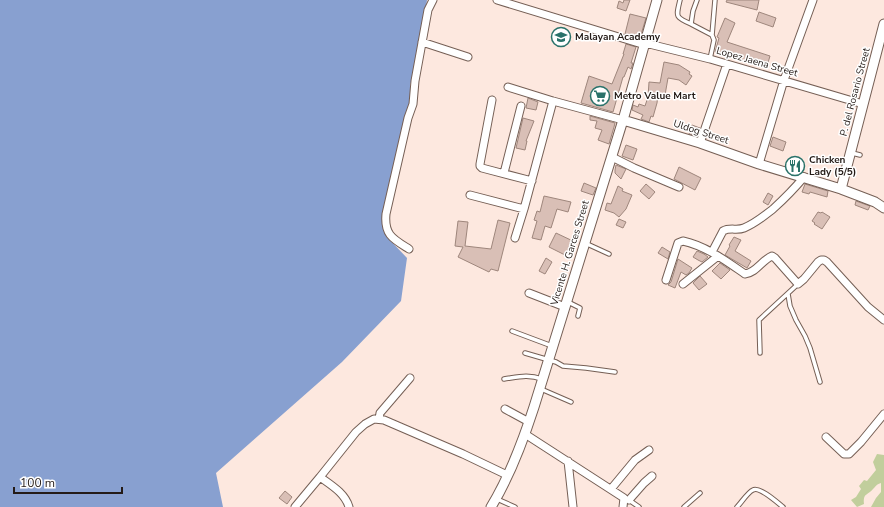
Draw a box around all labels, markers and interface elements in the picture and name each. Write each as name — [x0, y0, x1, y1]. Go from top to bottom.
school or university icon: Malayan Academy — [550, 26, 572, 48]
place label: Malayan Academy — [575, 30, 661, 44]
street label: Lopez Jaena Street — [715, 44, 800, 80]
street label: P. del Rosario Street — [836, 46, 874, 138]
supermarket icon: Metro Value Mart — [589, 85, 611, 107]
place label: Metro Value Mart — [614, 89, 696, 103]
street label: Uldog Street — [672, 116, 731, 148]
place label: Chicken Lady (5/5) — [809, 153, 856, 179]
restaurant icon: Chicken Lady (5/5) — [784, 155, 806, 177]
street label: Vicente H. Garces Street — [547, 198, 593, 308]
scale bar — [14, 469, 122, 495]
text: 100 m — [20, 475, 55, 491]

